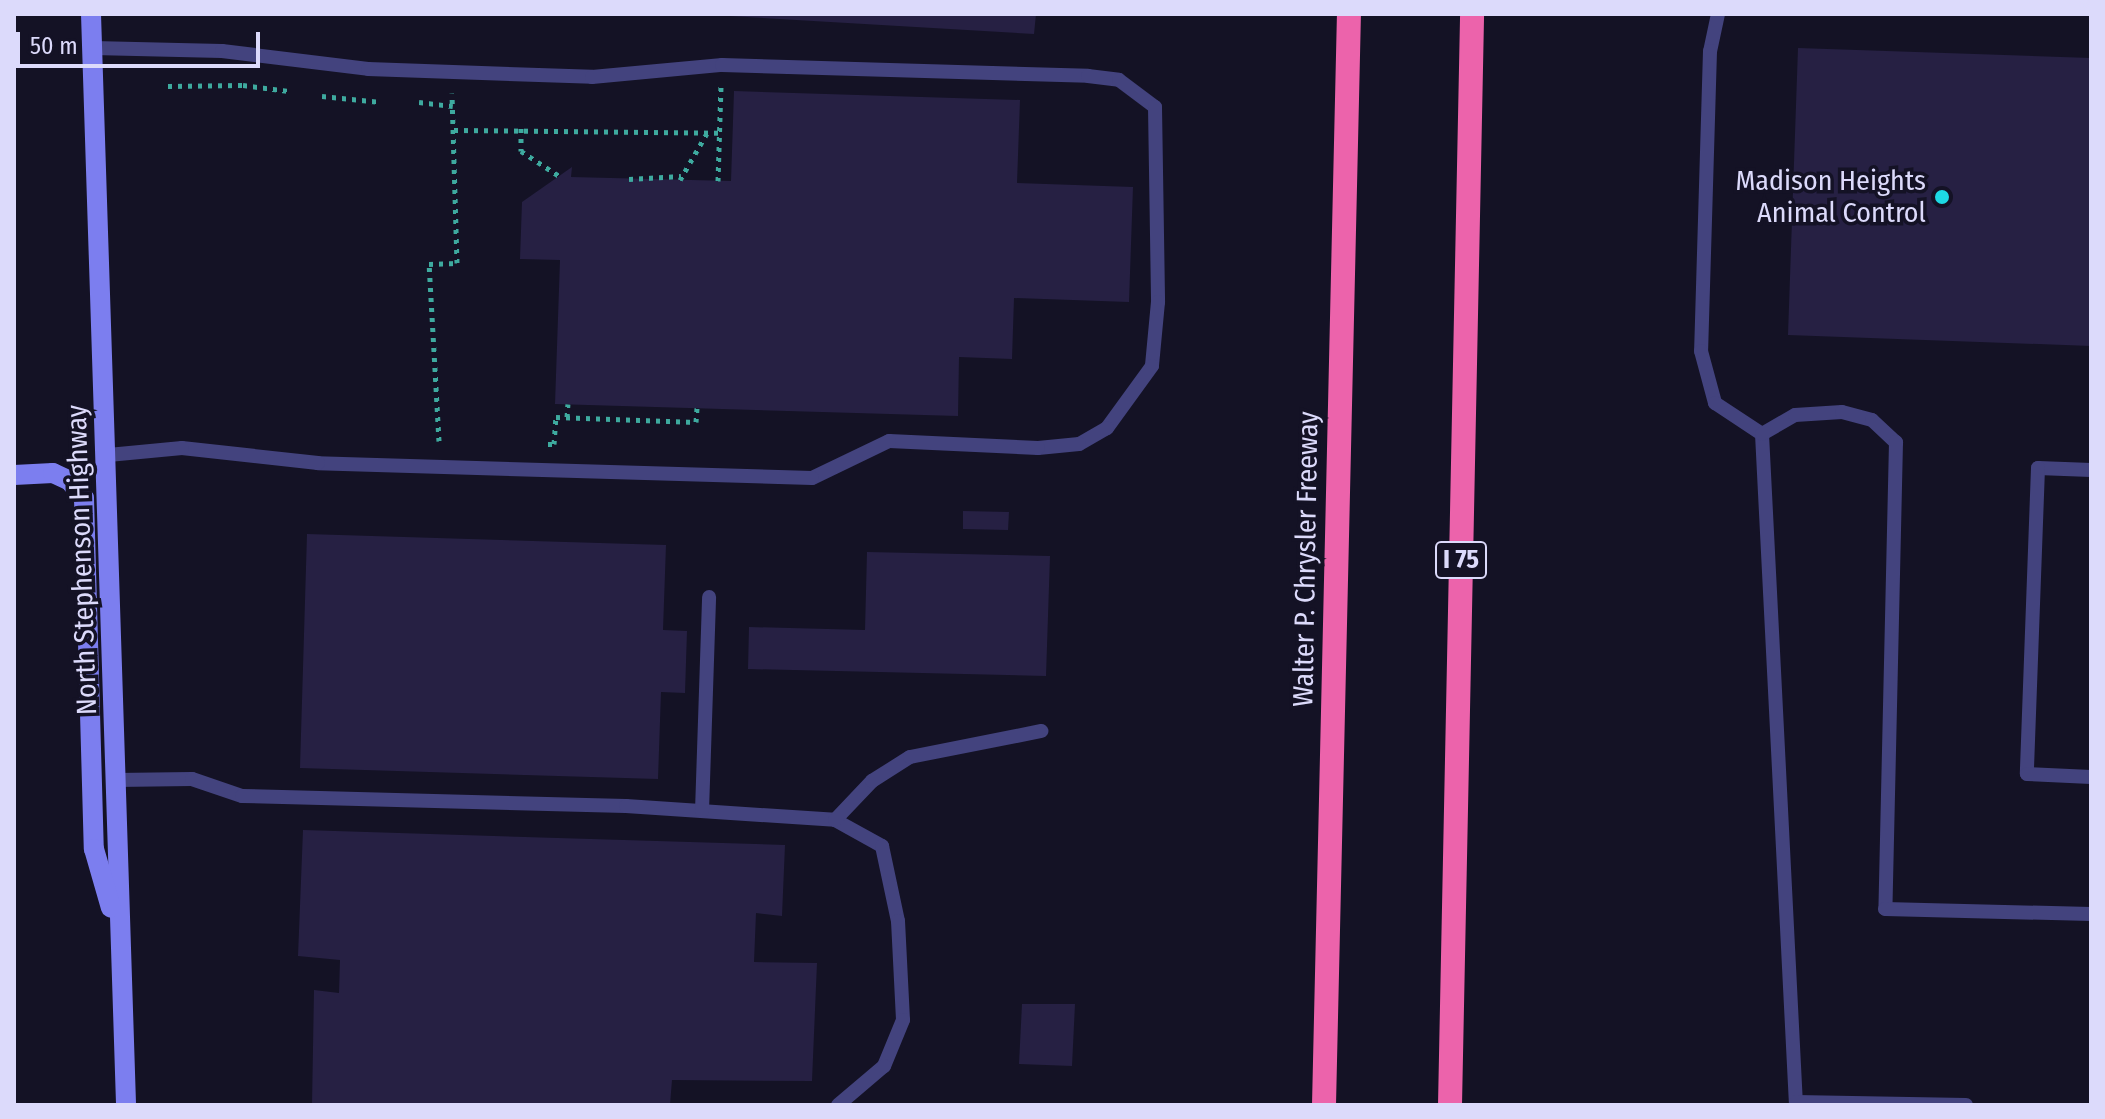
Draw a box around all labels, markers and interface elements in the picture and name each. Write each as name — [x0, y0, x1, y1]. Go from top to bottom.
scale bar — [20, 16, 264, 66]
text: 50 m — [30, 32, 78, 60]
place label: Madison Heights Animal Control — [1735, 164, 1926, 230]
marker: Madison Heights Animal Control — [1933, 188, 1951, 206]
street label: North Stephenson Highway — [60, 404, 104, 716]
street label: Walter P. Chrysler Freeway — [1287, 411, 1325, 707]
road number: I 75 — [1435, 538, 1487, 582]

